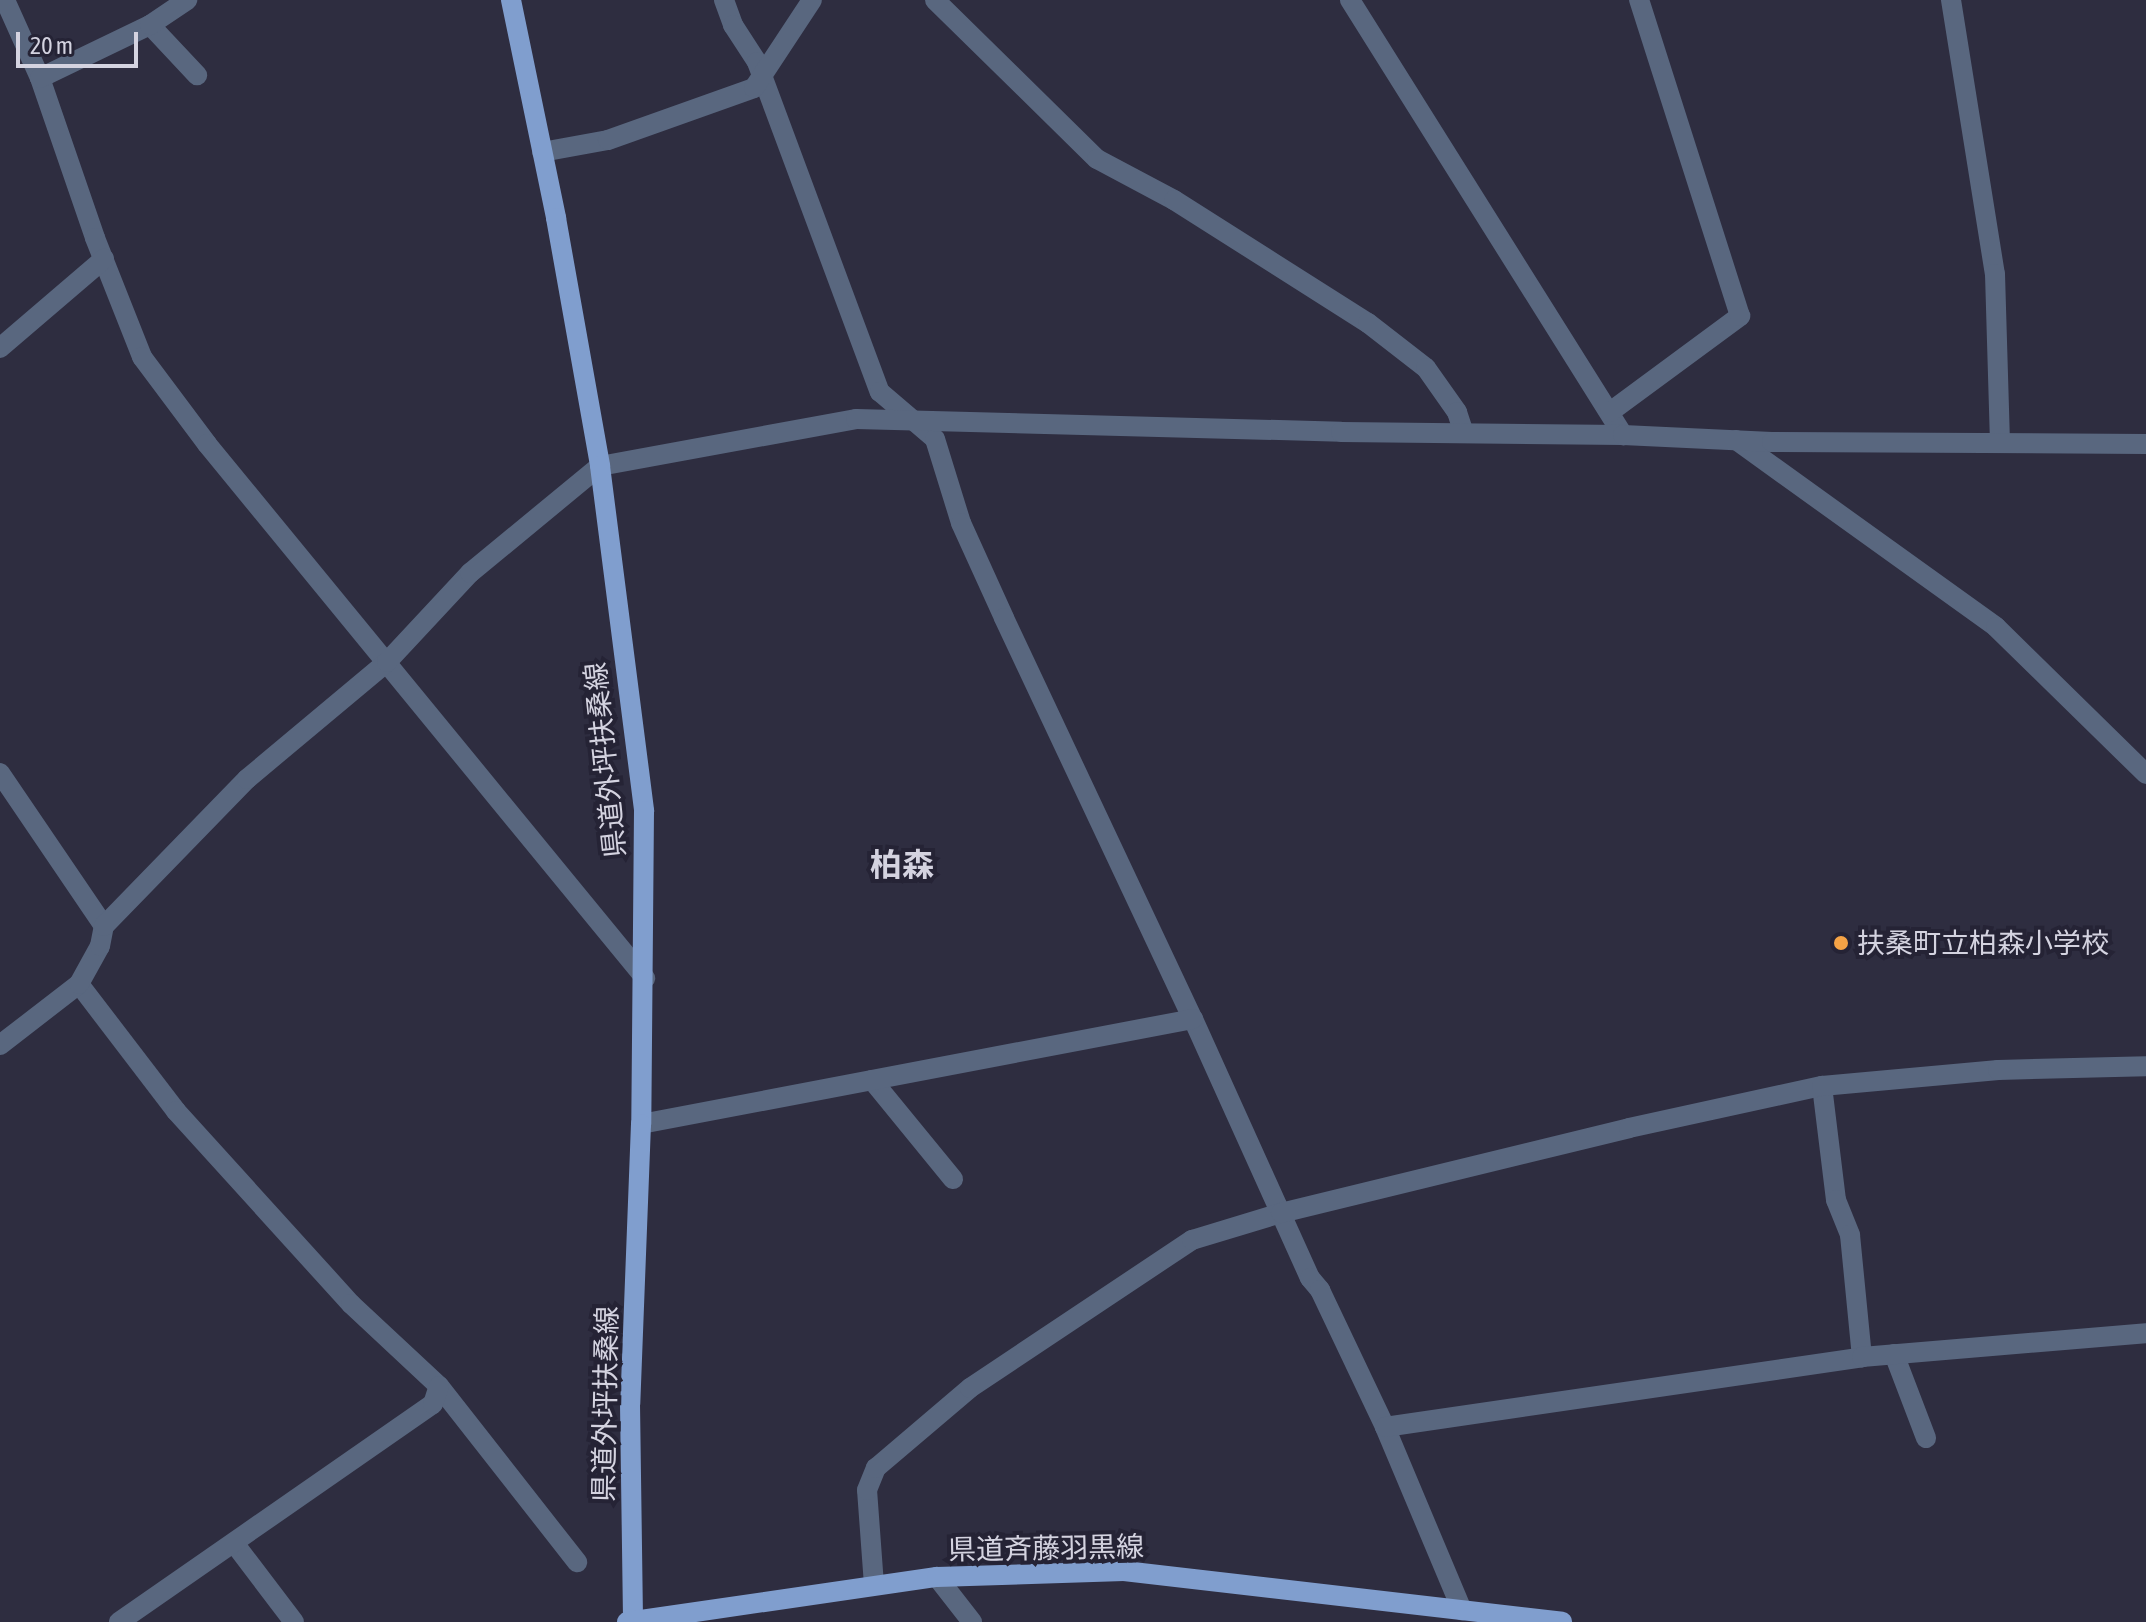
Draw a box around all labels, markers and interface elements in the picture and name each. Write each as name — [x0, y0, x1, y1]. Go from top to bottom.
scale bar — [20, 16, 142, 66]
text: 20 m — [30, 32, 73, 59]
street label: 県道外坪扶桑線 — [578, 661, 632, 859]
district label: 柏森 — [870, 846, 934, 884]
place label: 扶桑町立柏森小学校 — [1857, 926, 2109, 960]
marker: 扶桑町立柏森小学校 — [1832, 934, 1850, 952]
street label: 県道外坪扶桑線 — [586, 1306, 624, 1502]
street label: 県道斉藤羽黒線 — [948, 1529, 1144, 1567]

